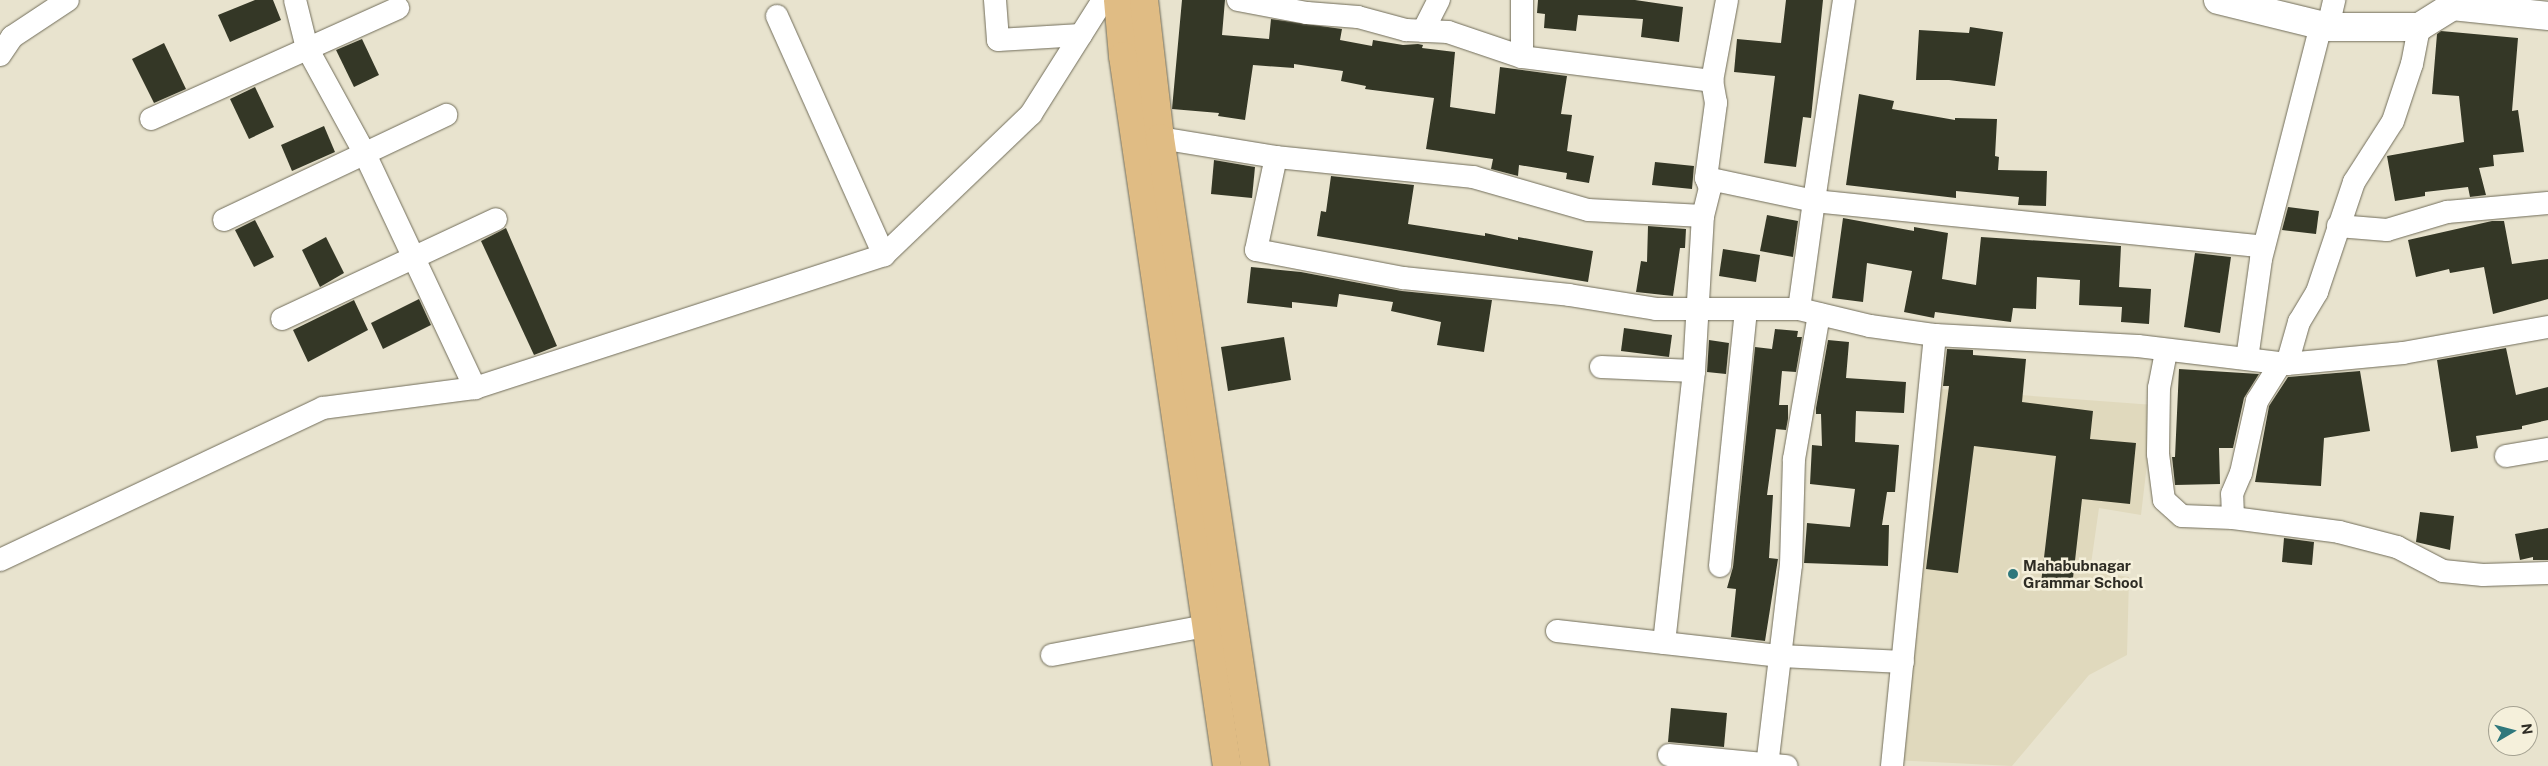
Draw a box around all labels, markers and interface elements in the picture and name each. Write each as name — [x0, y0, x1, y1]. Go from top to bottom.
place label: Mahabubnagar Grammar School — [2023, 556, 2143, 591]
marker: Mahabubnagar Grammar School — [2007, 568, 2019, 580]
north arrow — [2488, 706, 2538, 756]
text: N — [2518, 723, 2536, 736]

